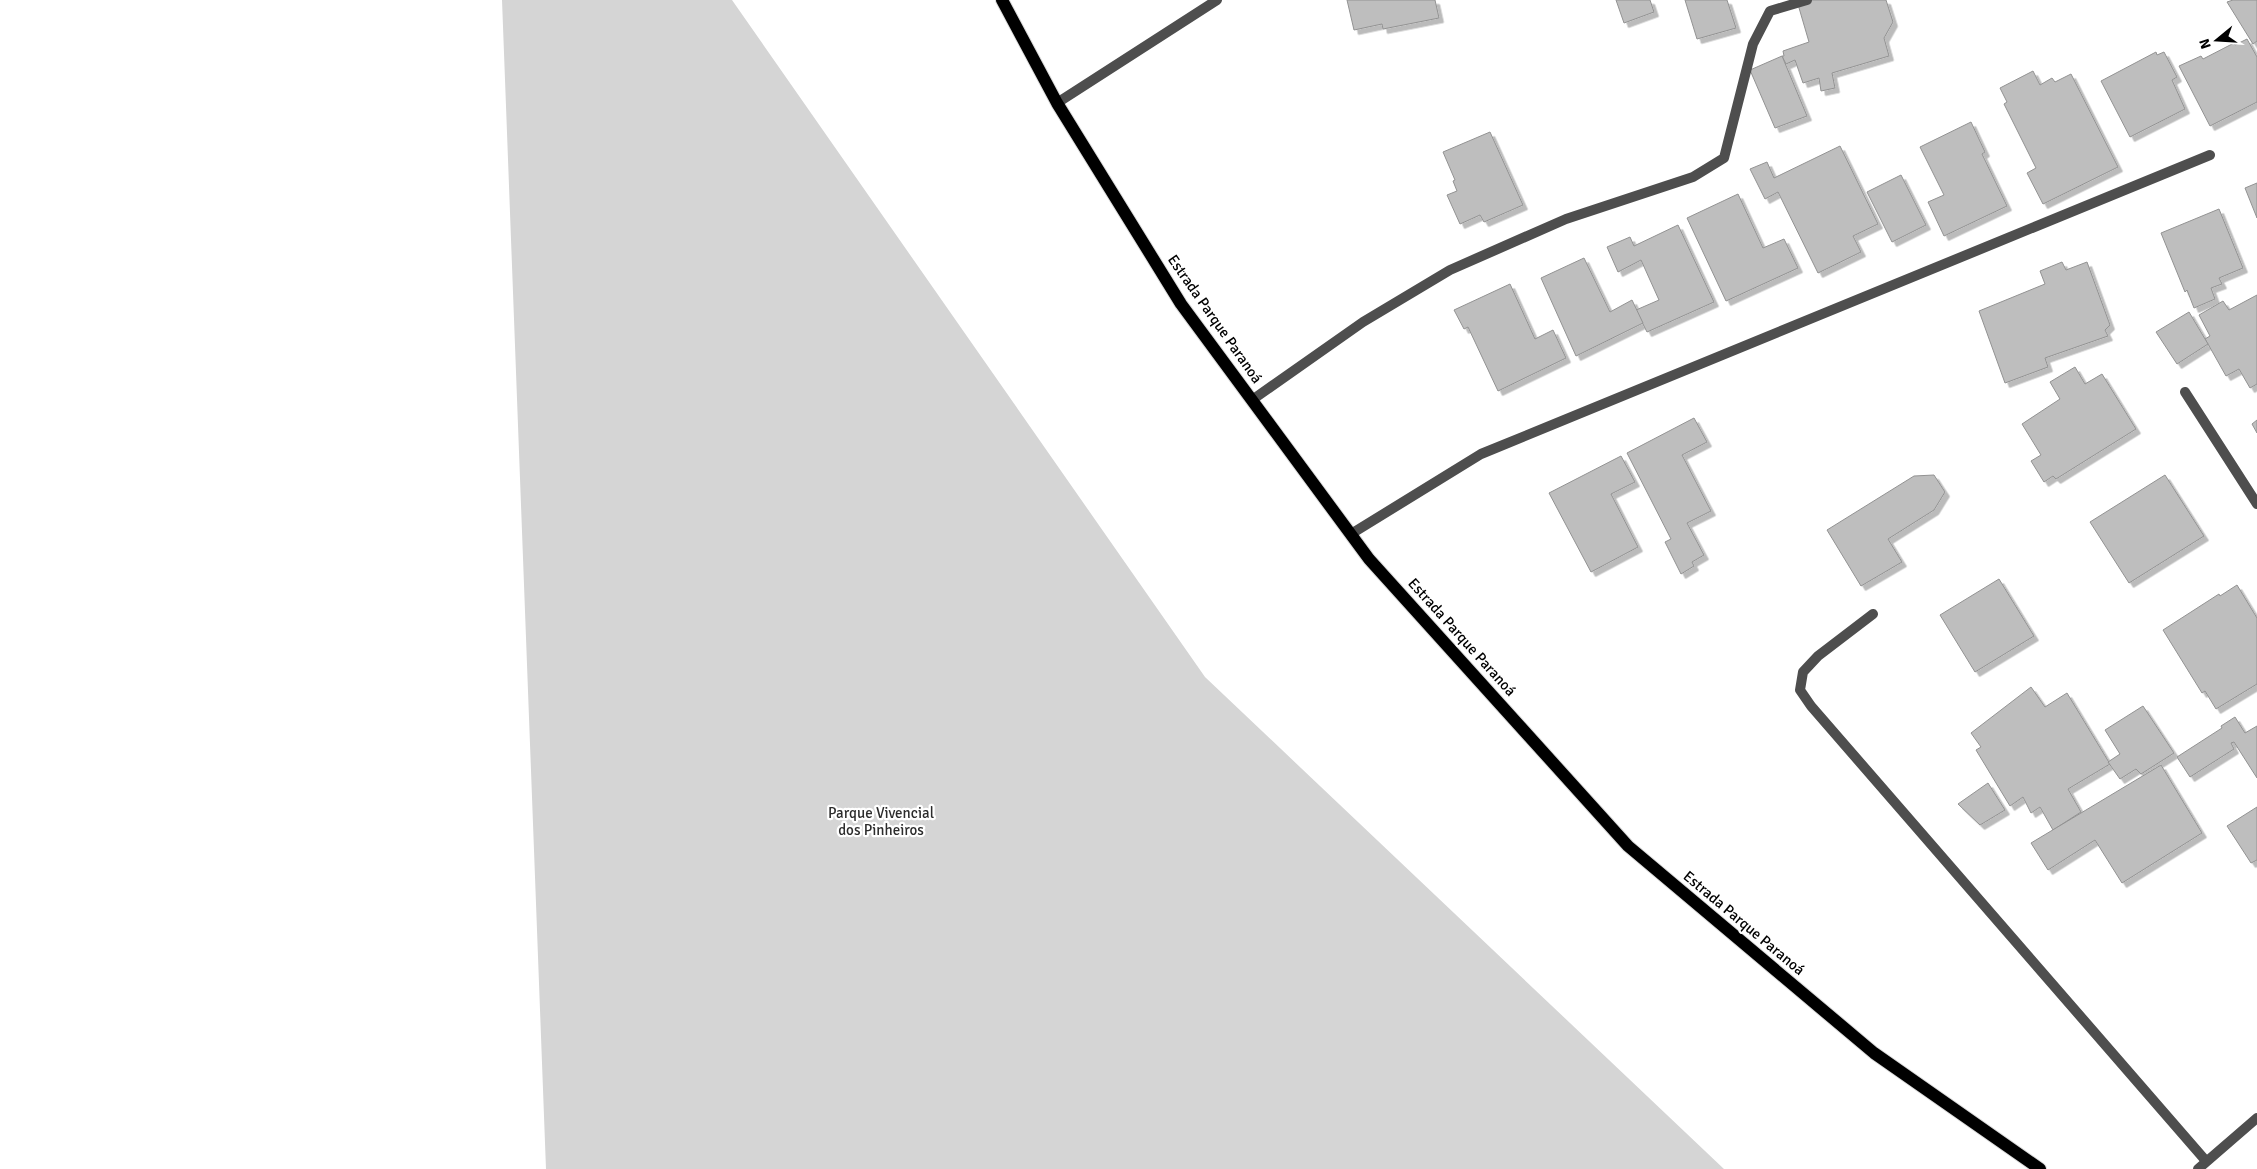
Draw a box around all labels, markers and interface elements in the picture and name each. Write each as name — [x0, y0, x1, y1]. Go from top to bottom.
north arrow — [2192, 15, 2242, 65]
text: N — [2196, 37, 2215, 51]
street label: Estrada Parque Paranoá — [1164, 251, 1266, 387]
street label: Estrada Parque Paranoá — [1404, 574, 1520, 700]
park label: Parque Vivencial dos Pinheiros — [828, 804, 934, 839]
street label: Estrada Parque Paranoá — [1680, 867, 1808, 979]

